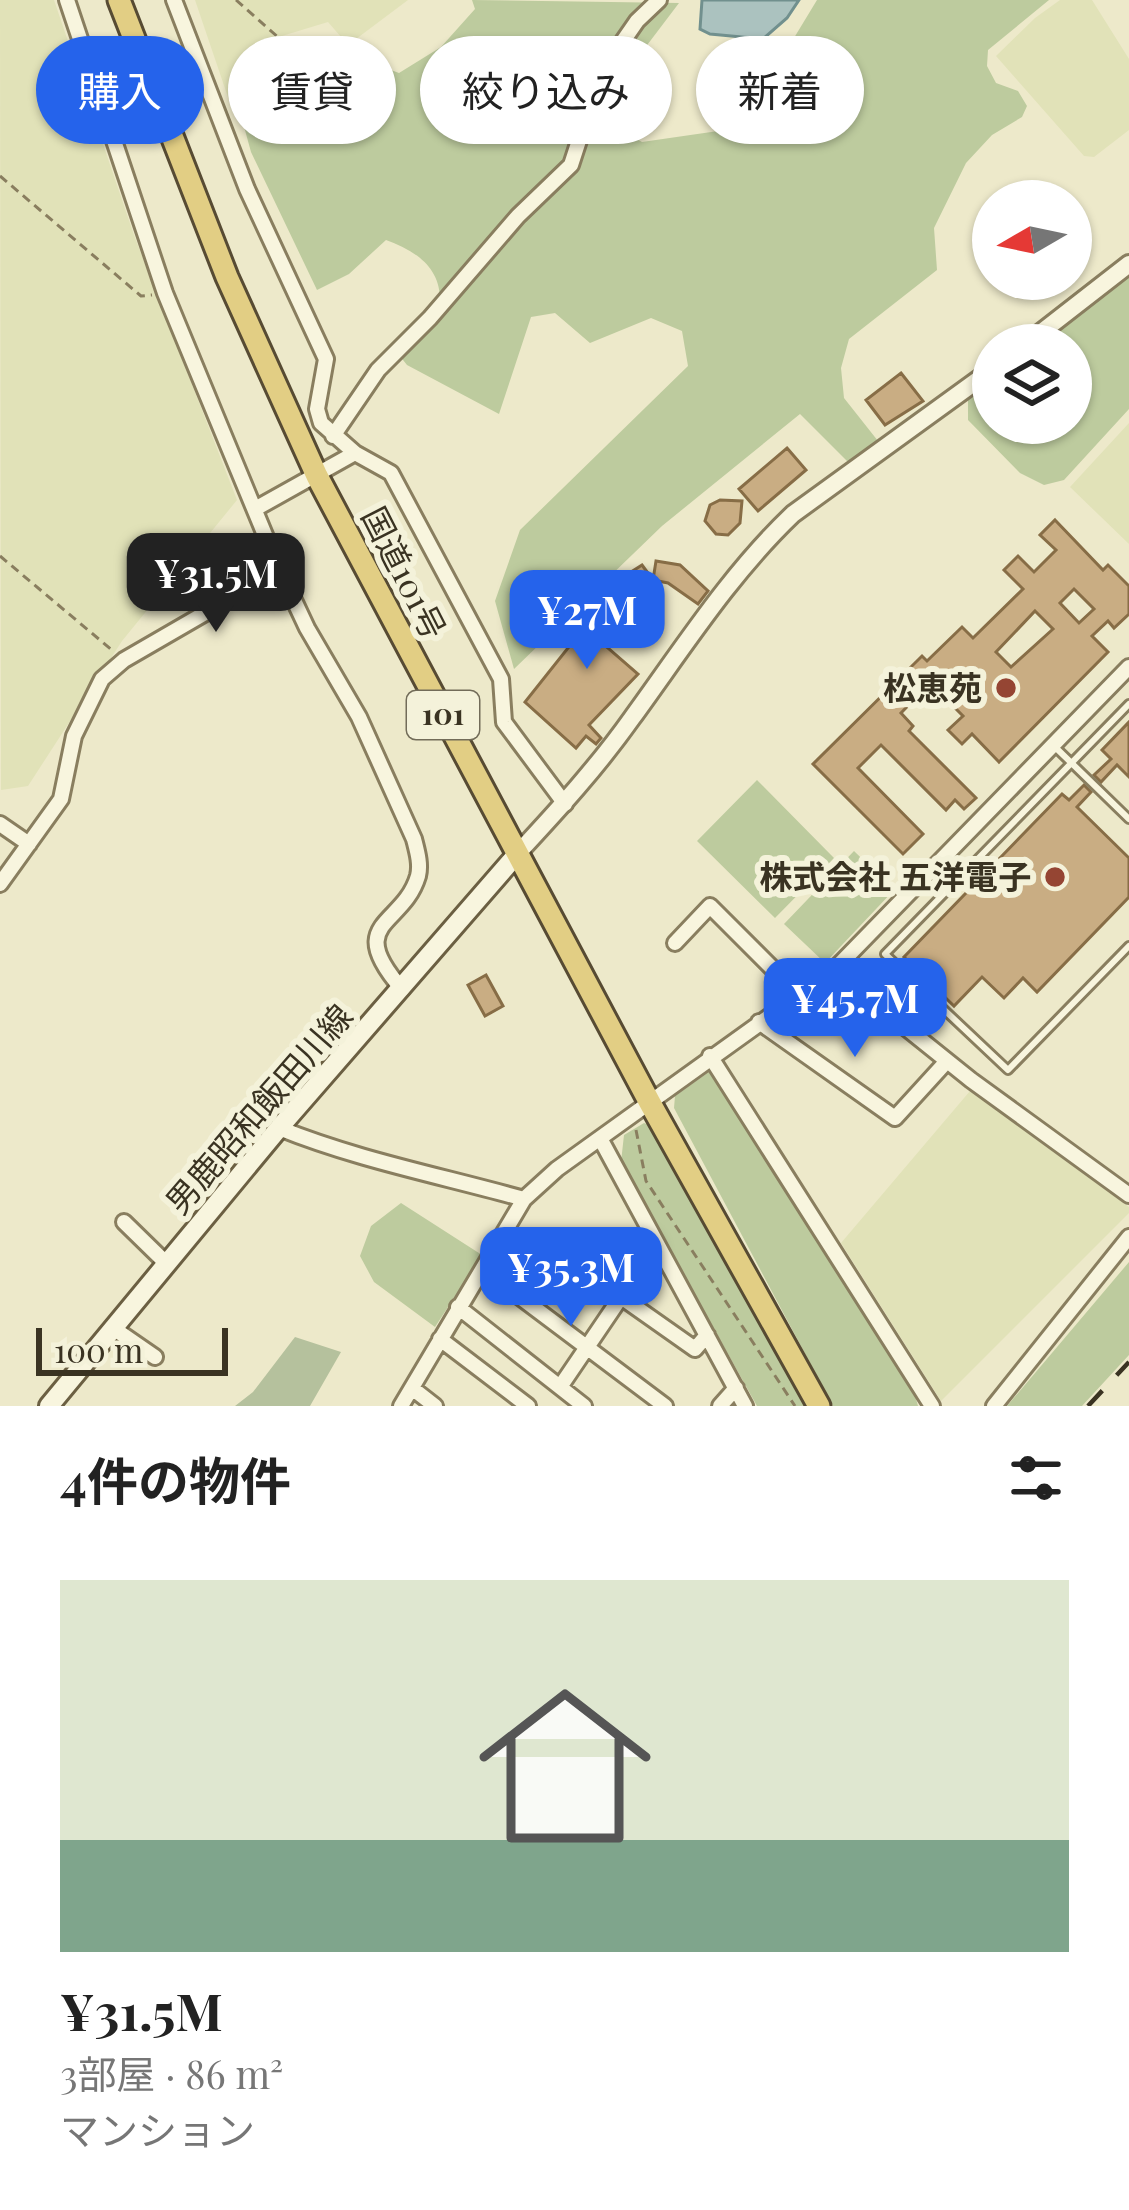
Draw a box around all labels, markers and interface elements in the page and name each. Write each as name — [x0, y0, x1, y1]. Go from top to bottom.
chip: 購入 — [36, 36, 204, 144]
chip: 賃貸 — [228, 36, 396, 144]
chip: 絞り込み — [420, 36, 672, 144]
chip: 新着 — [696, 36, 864, 144]
north arrow — [972, 180, 1092, 300]
map controls — [972, 180, 1092, 444]
button: layers — [972, 324, 1092, 444]
street label: 国道101号 — [354, 498, 458, 646]
pin: ¥31.5M — [118, 533, 314, 635]
text: ¥31.5M — [154, 546, 278, 598]
pin: ¥27M — [516, 570, 658, 672]
text: ¥27M — [537, 583, 637, 635]
place label: 松恵苑 — [883, 664, 982, 708]
marker: 松恵苑 — [993, 675, 1019, 701]
road number: 101 — [407, 691, 479, 739]
place label: 株式会社 五洋電子 — [759, 853, 1031, 897]
marker: 株式会社 五洋電子 — [1042, 864, 1068, 890]
pin: ¥45.7M — [757, 958, 953, 1060]
text: ¥45.7M — [791, 971, 919, 1023]
street label: 男鹿昭和飯田川線 — [154, 994, 361, 1222]
pin: ¥35.3M — [473, 1227, 669, 1329]
text: ¥35.3M — [507, 1240, 635, 1292]
scale bar — [36, 1322, 228, 1375]
text: 100 m — [54, 1327, 143, 1371]
text: 4件の物件 — [60, 1445, 291, 1513]
icon: filters — [1003, 1445, 1069, 1511]
icon: home — [457, 1658, 673, 1874]
text: ¥31.5M — [60, 1976, 223, 2044]
text: 3部屋 · 86 m² — [60, 2047, 283, 2099]
text: マンション — [60, 2103, 255, 2155]

